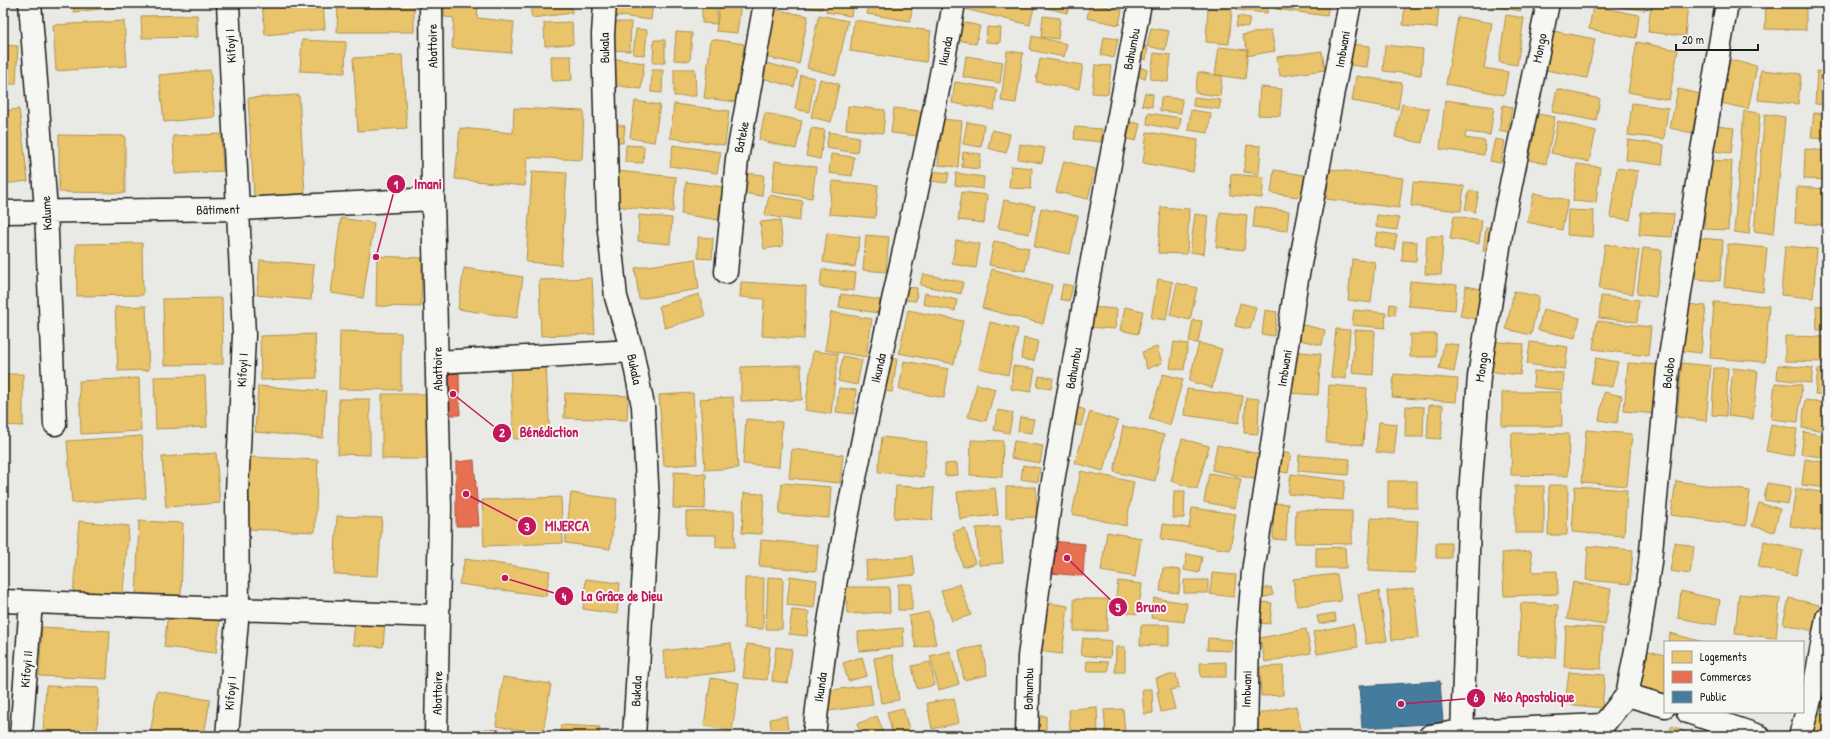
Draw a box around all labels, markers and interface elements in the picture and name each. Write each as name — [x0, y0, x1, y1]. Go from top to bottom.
street label: Abattoire — [423, 24, 441, 68]
scale bar — [1676, 26, 1758, 52]
street label: Bahumbu — [1118, 27, 1144, 71]
street label: Kifoyi I — [220, 29, 240, 63]
street label: Imbwani — [1330, 29, 1354, 69]
text: 20 m — [1682, 31, 1704, 48]
street label: Bukala — [595, 32, 613, 64]
street label: Mongo — [1527, 32, 1551, 64]
street label: Ikunda — [933, 35, 957, 67]
street label: Bateke — [729, 120, 753, 154]
callout: Imani — [386, 171, 449, 197]
text: Imani — [414, 174, 442, 193]
text: 1 — [394, 176, 399, 193]
street label: Kalume — [36, 195, 56, 231]
street label: Bâtiment — [196, 200, 240, 218]
street label: Bahumbu — [1061, 346, 1085, 390]
street label: Abattoire — [428, 347, 446, 391]
street label: Imbwani — [1272, 348, 1296, 388]
street label: Mongo — [1470, 351, 1492, 383]
street label: Bukala — [623, 352, 647, 386]
street label: Ikunda — [866, 352, 890, 384]
street label: Kifoyi I — [232, 353, 252, 387]
street label: Bolobo — [1657, 356, 1679, 390]
callout: Bénédiction — [492, 420, 586, 446]
text: Bénédiction — [520, 422, 578, 441]
text: 2 — [499, 424, 505, 441]
callout: MIJERCA — [517, 513, 597, 539]
text: MIJERCA — [545, 516, 589, 535]
text: 3 — [524, 518, 530, 535]
callout: La Grâce de Dieu — [554, 583, 671, 609]
text: La Grâce de Dieu — [582, 586, 663, 605]
text: 4 — [562, 588, 567, 605]
callout: Bruno — [1108, 594, 1174, 620]
text: Bruno — [1136, 597, 1166, 616]
text: 5 — [1115, 599, 1121, 616]
legend — [1664, 641, 1804, 713]
text: Logements — [1700, 648, 1747, 665]
street label: Kifoyi II — [15, 650, 37, 688]
street label: Bahumbu — [1019, 668, 1037, 710]
text: Commerces — [1700, 668, 1752, 685]
street label: Imbwani — [1236, 670, 1256, 708]
street label: Abattoire — [428, 671, 446, 715]
street label: Ikunda — [809, 671, 831, 703]
street label: Kifoyi I — [220, 675, 240, 711]
street label: Bukala — [626, 675, 646, 707]
callout: Néo Apostolique — [1466, 685, 1582, 711]
text: Néo Apostolique — [1494, 687, 1575, 708]
text: Public — [1700, 688, 1726, 705]
text: 6 — [1474, 689, 1479, 706]

